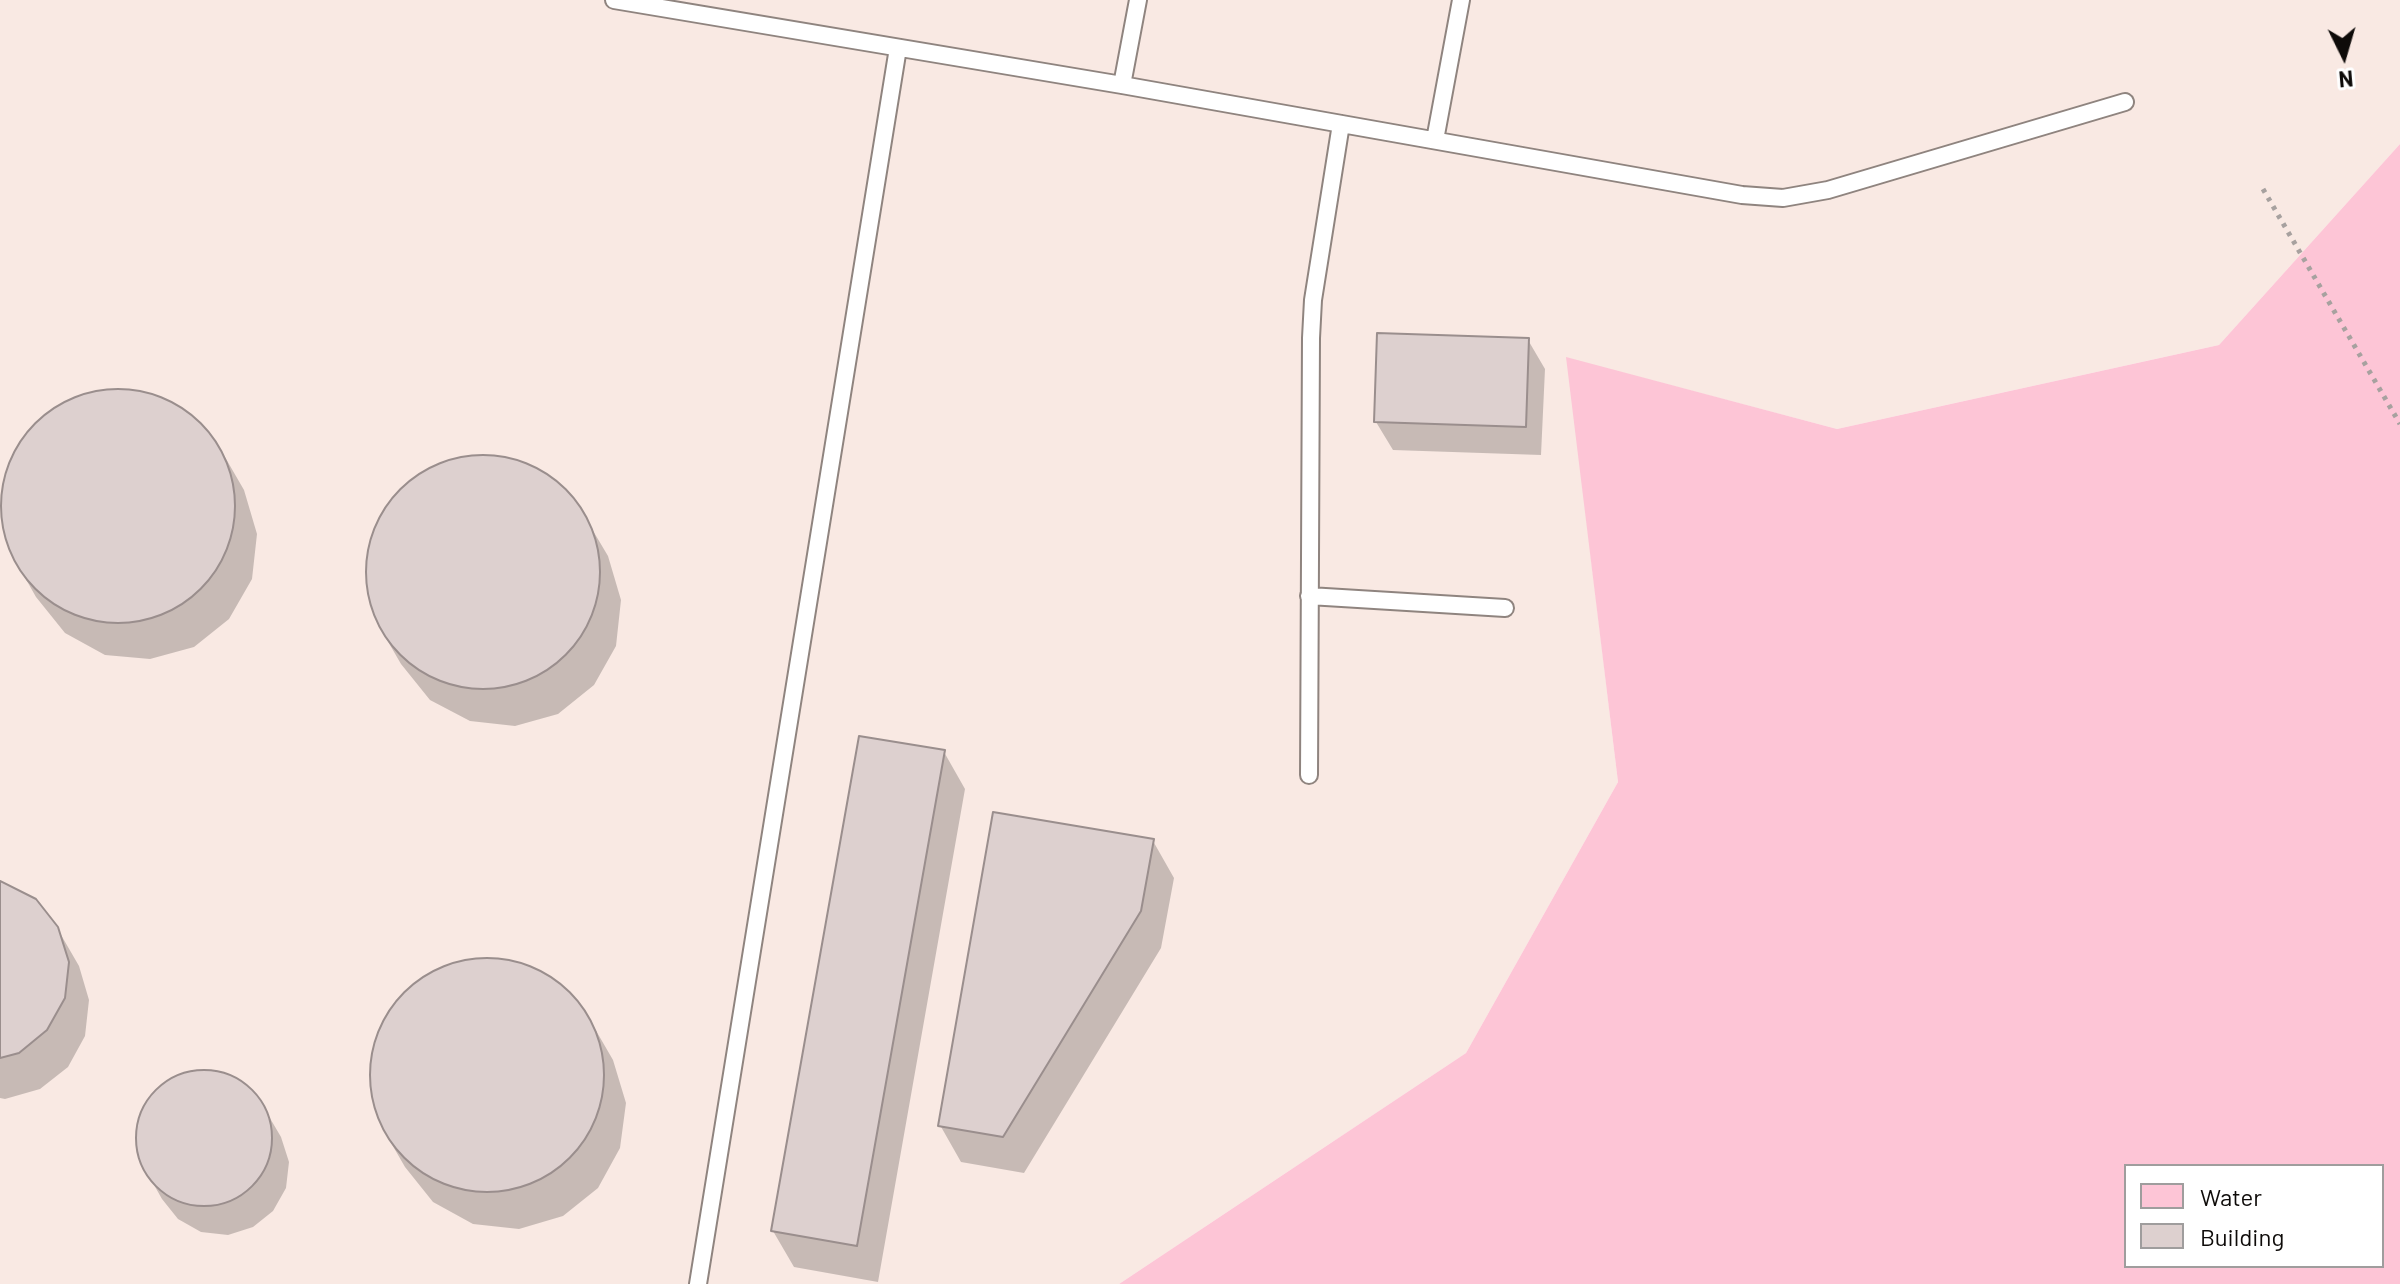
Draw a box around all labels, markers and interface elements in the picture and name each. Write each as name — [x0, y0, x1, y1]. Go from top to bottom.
north arrow — [2304, 16, 2384, 96]
text: N — [2338, 66, 2355, 93]
legend — [2124, 1164, 2384, 1268]
text: Water — [2200, 1182, 2262, 1211]
text: Building — [2200, 1222, 2284, 1251]

